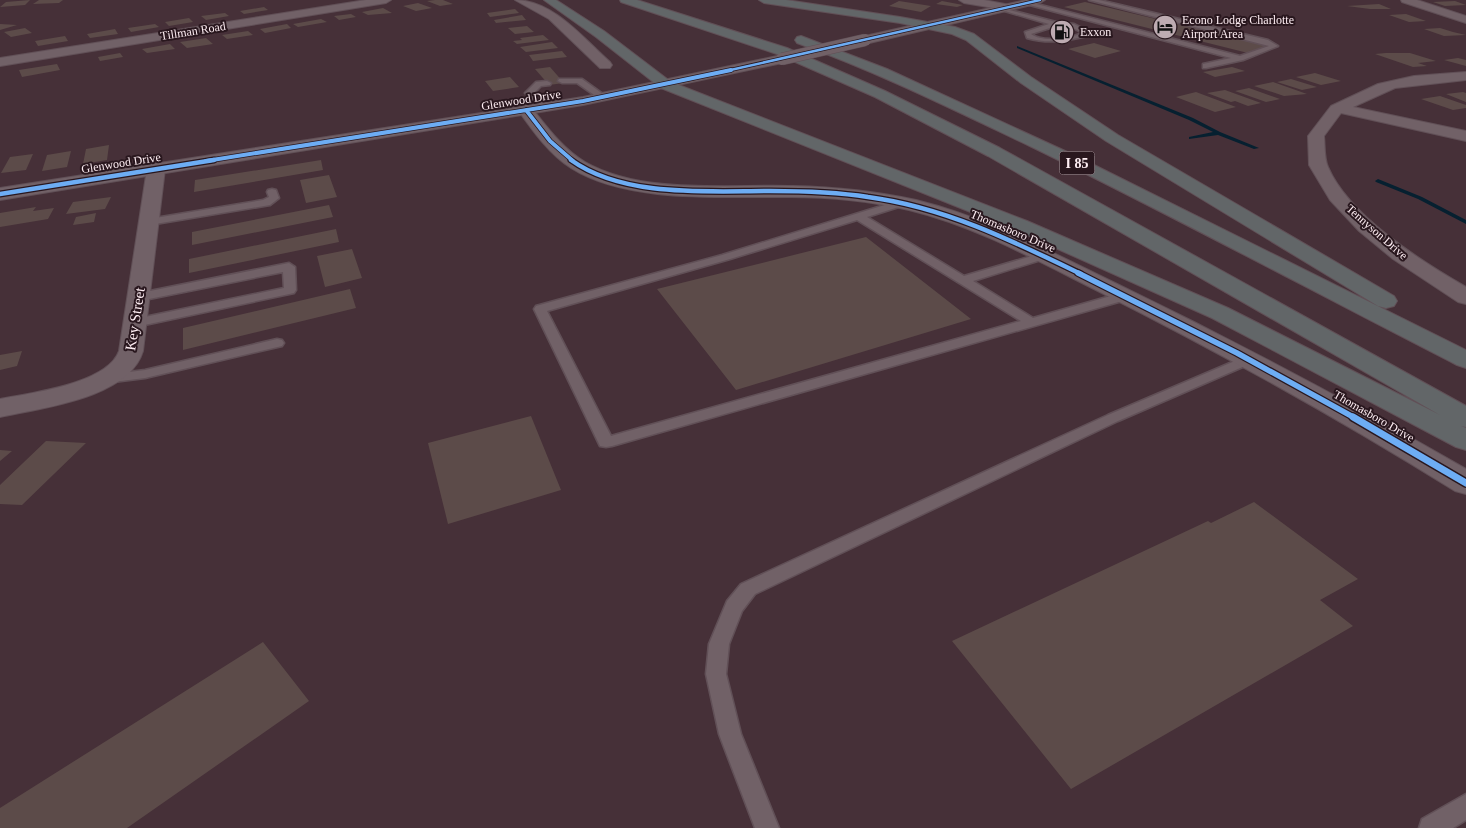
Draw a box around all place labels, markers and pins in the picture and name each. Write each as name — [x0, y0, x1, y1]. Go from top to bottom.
place label: Econo Lodge Charlotte Airport Area — [1182, 13, 1294, 41]
hotel icon: Econo Lodge Charlotte Airport Area — [1152, 14, 1178, 40]
fuel station icon: Exxon — [1049, 19, 1075, 45]
place label: Exxon — [1080, 25, 1111, 39]

